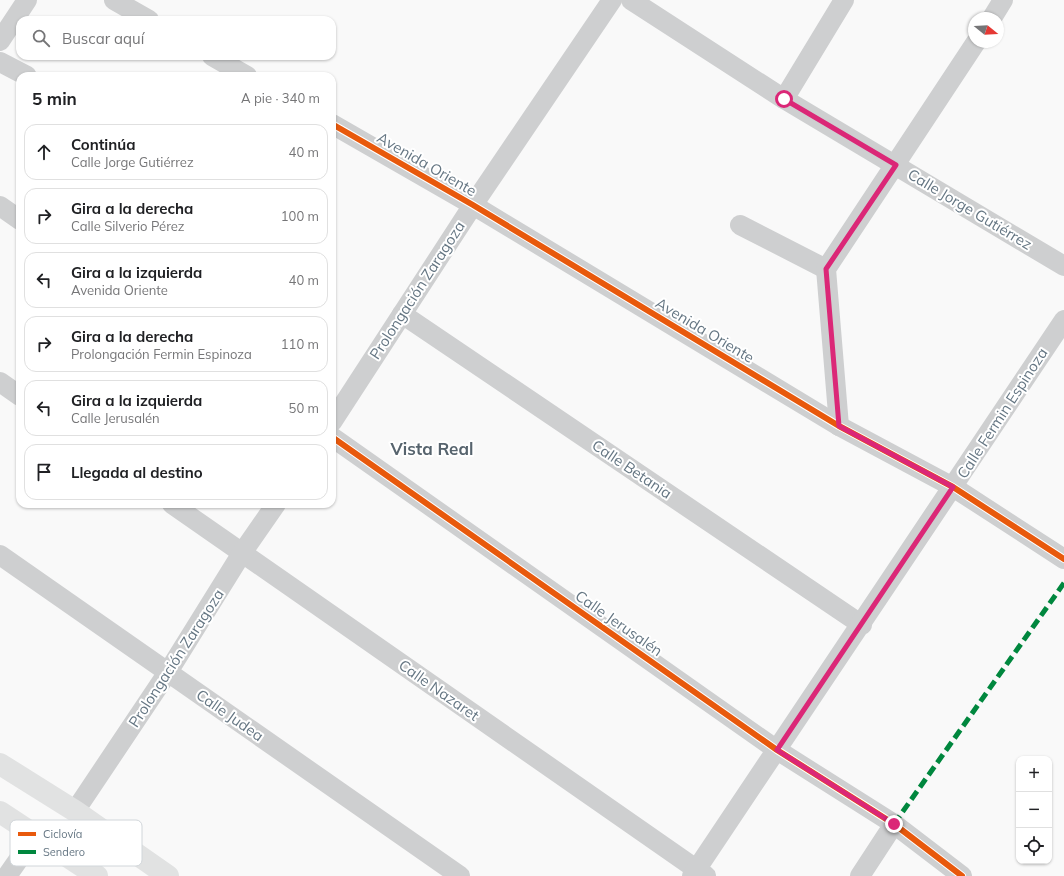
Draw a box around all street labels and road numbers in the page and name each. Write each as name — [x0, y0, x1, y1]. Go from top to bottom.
street label: Avenida Oriente — [374, 128, 480, 200]
street label: Calle Jorge Gutiérrez — [904, 164, 1036, 254]
street label: Prolongación Zaragoza — [365, 217, 469, 363]
street label: Avenida Oriente — [652, 293, 758, 367]
street label: Calle Fermin Espinoza — [953, 344, 1051, 482]
street label: Calle Betania — [588, 435, 676, 503]
street label: Prolongación Zaragoza — [124, 585, 228, 731]
street label: Calle Jerusalén — [572, 586, 666, 660]
street label: Calle Nazaret — [395, 655, 483, 725]
street label: Calle Judea — [193, 685, 267, 745]

